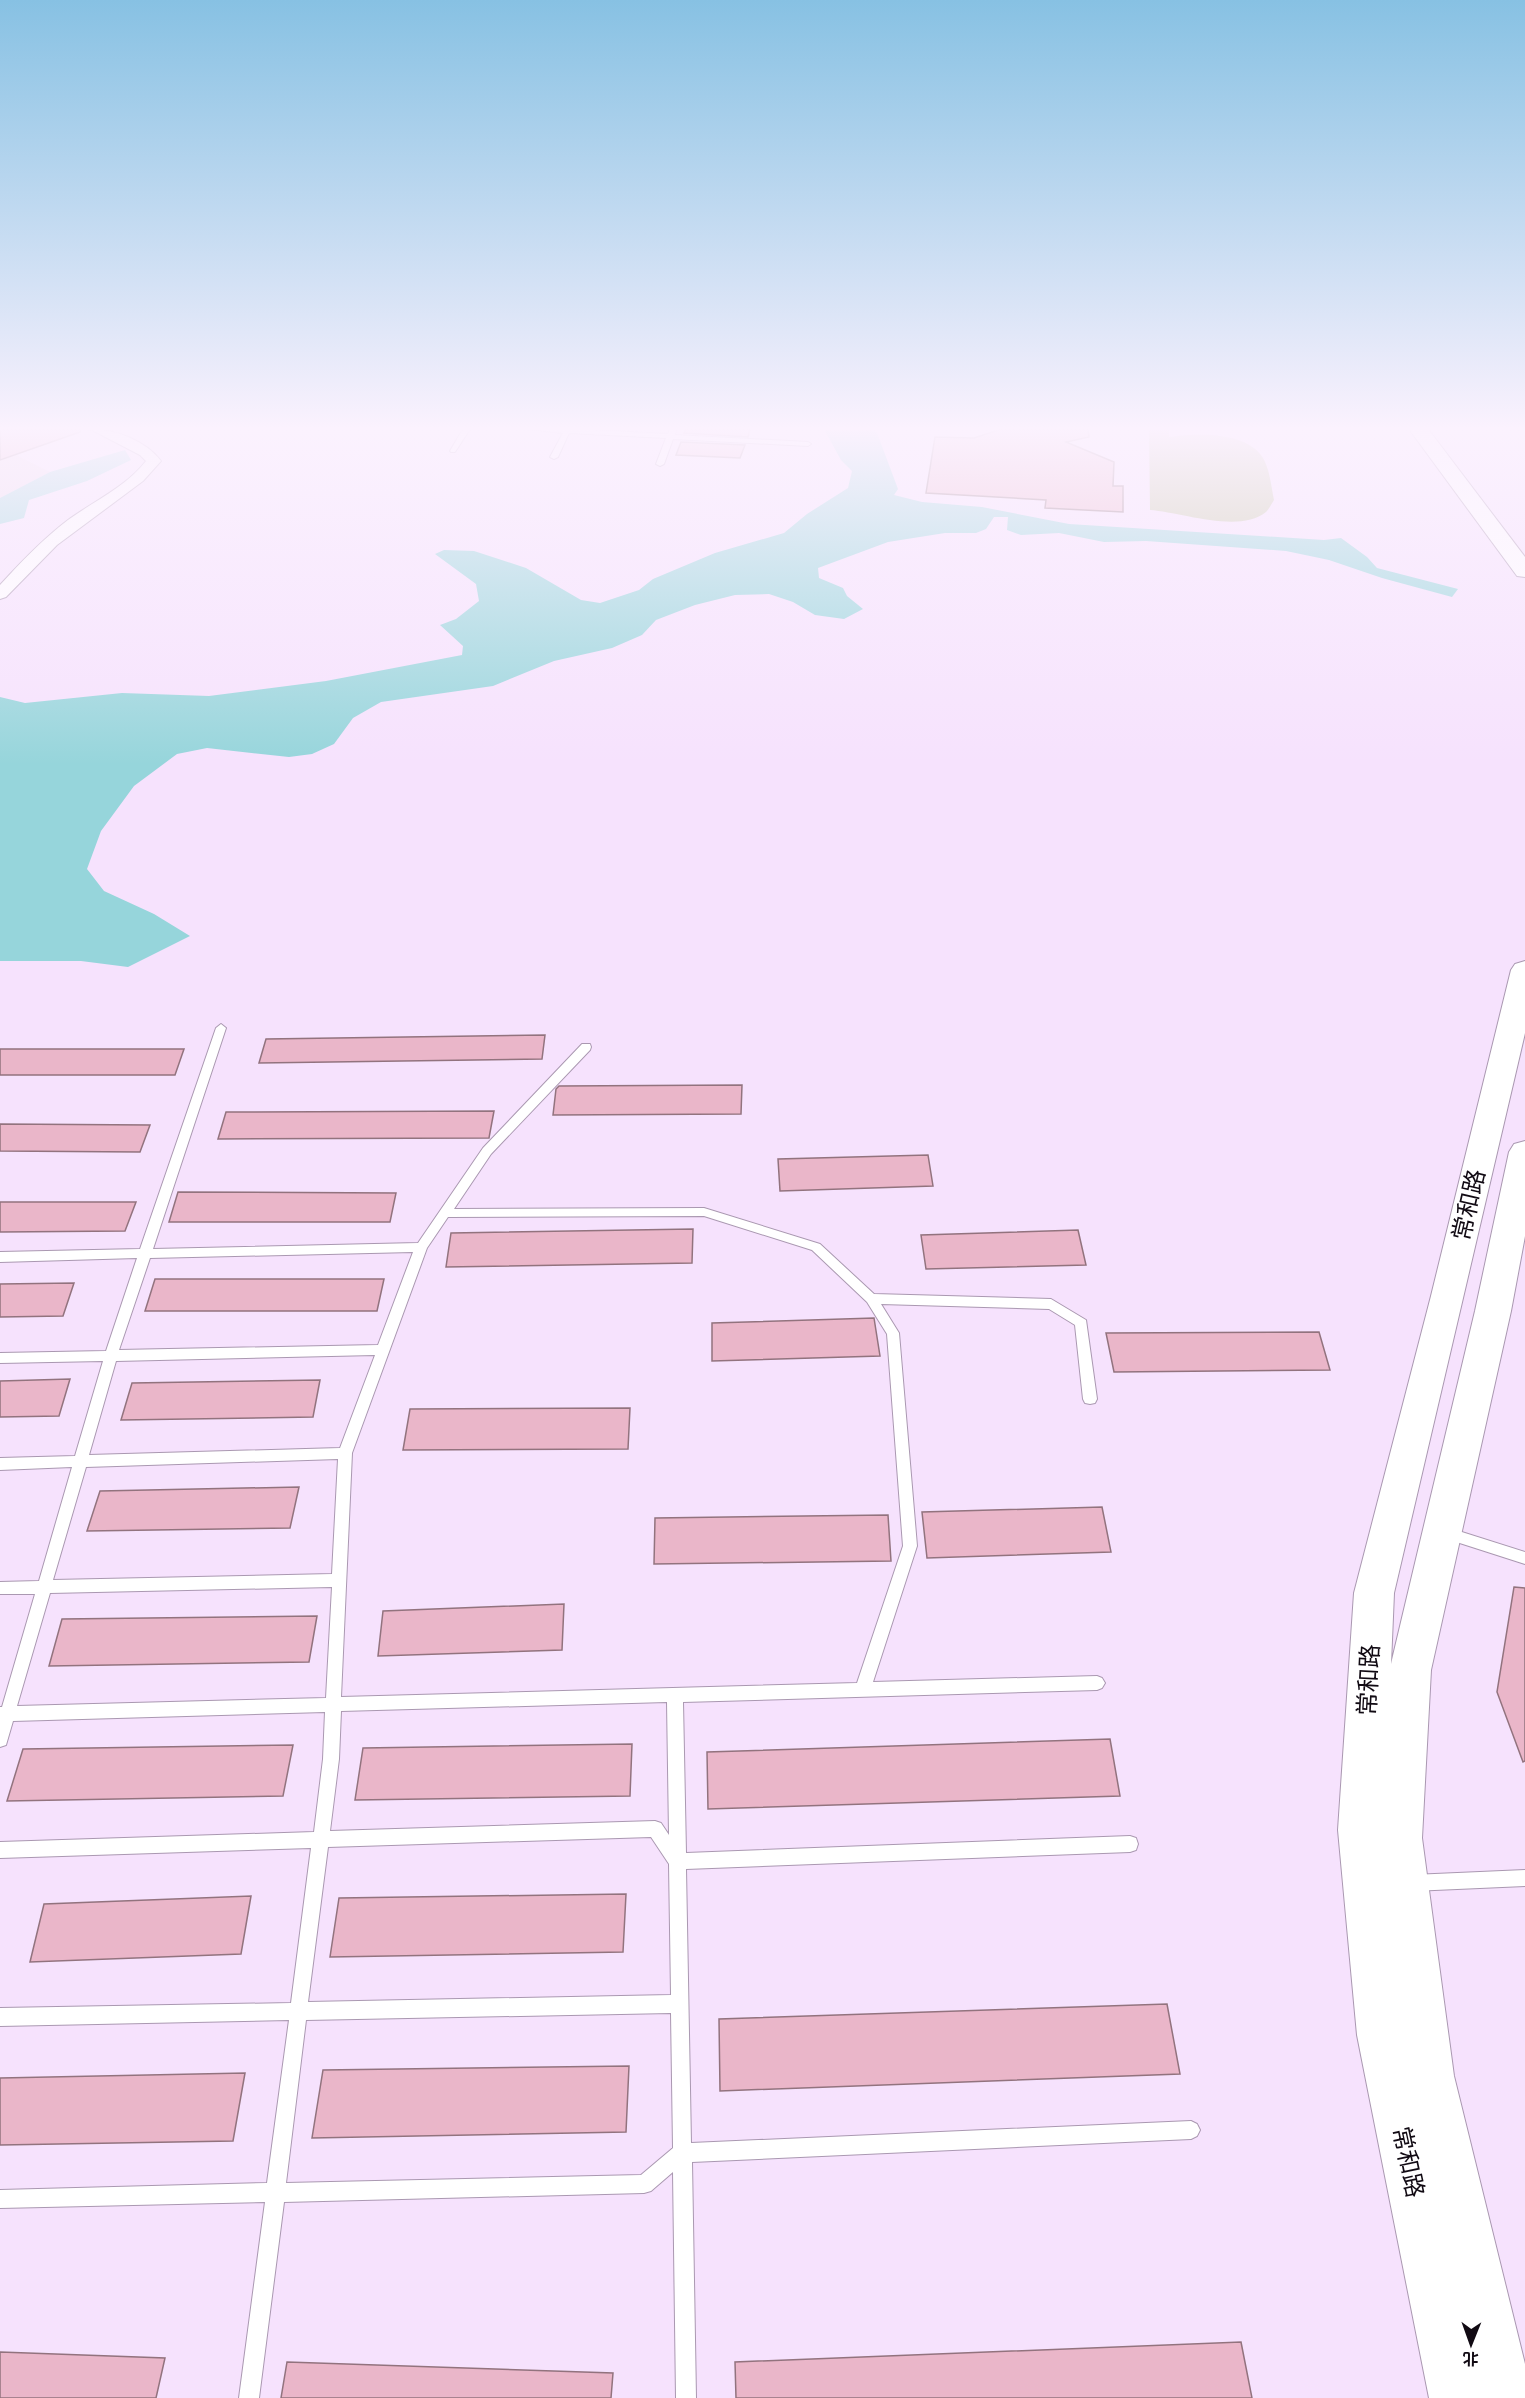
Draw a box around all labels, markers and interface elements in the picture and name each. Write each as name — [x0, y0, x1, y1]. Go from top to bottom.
street label: 常和路 — [1444, 1166, 1496, 1244]
street label: 常和路 — [1350, 1643, 1390, 1717]
street label: 常和路 — [1382, 2123, 1432, 2201]
north arrow — [1441, 2314, 1501, 2374]
text: 北 — [1463, 2346, 1479, 2370]

